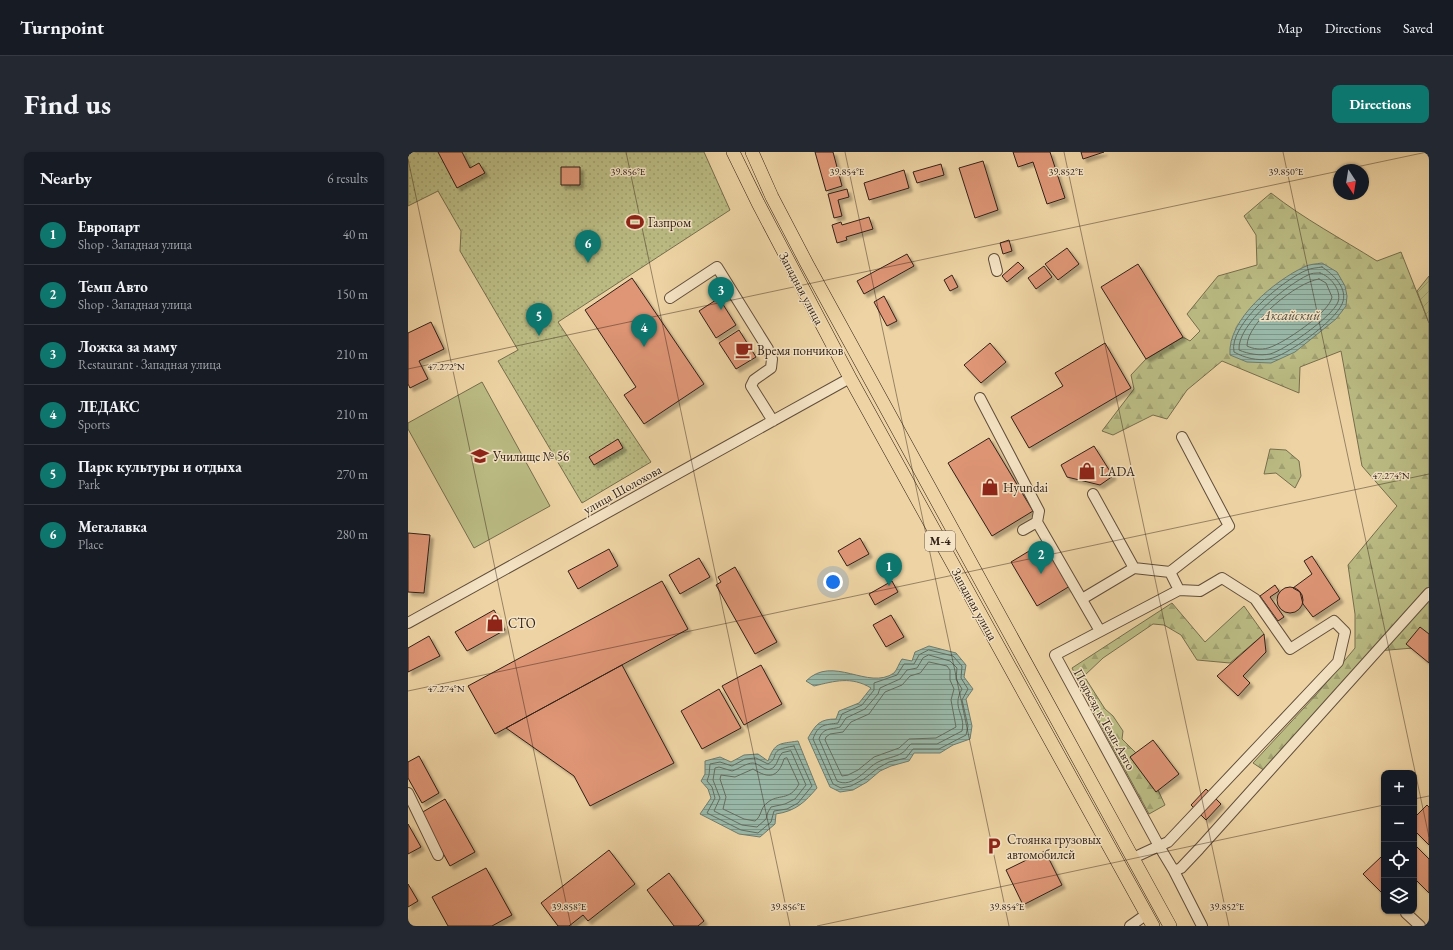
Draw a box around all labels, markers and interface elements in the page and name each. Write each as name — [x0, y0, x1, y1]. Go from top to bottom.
text: Turnpoint — [20, 15, 104, 40]
text: Map — [1277, 19, 1303, 37]
text: Directions — [1325, 19, 1381, 37]
text: Saved — [1403, 19, 1433, 37]
button: Directions — [1332, 85, 1429, 123]
text: Find us — [24, 86, 111, 122]
north arrow — [1333, 164, 1369, 200]
text: 39.856°E — [611, 165, 646, 178]
text: 39.854°E — [830, 165, 865, 178]
text: 39.852°E — [1049, 165, 1084, 178]
text: 39.850°E — [1269, 165, 1304, 178]
text: Nearby — [40, 167, 92, 189]
text: 6 results — [327, 170, 368, 187]
sports icon: Газпром — [625, 212, 645, 232]
place label: Газпром — [648, 214, 691, 231]
text: Европарт — [78, 217, 140, 236]
text: 1 — [50, 226, 56, 243]
text: 40 m — [343, 226, 368, 243]
pin: 6 — [575, 230, 601, 263]
text: Shop · Западная улица — [78, 236, 192, 253]
street label: Западная улица — [775, 249, 828, 328]
text: Темп Авто — [78, 277, 148, 296]
pin: 3 — [708, 277, 734, 310]
text: 2 — [50, 286, 56, 303]
text: 150 m — [337, 286, 368, 303]
text: Shop · Западная улица — [78, 296, 192, 313]
pin: 5 — [526, 303, 552, 336]
water label: Аксайский — [1261, 306, 1320, 324]
pin: 4 — [631, 314, 657, 347]
text: Ложка за маму — [78, 337, 177, 356]
cafe icon: Время пончиков — [734, 340, 754, 360]
place label: Время пончиков — [757, 342, 844, 359]
text: 3 — [50, 346, 56, 363]
text: 210 m — [337, 346, 368, 363]
text: Restaurant · Западная улица — [78, 356, 221, 373]
text: 47.272°N — [427, 360, 465, 373]
text: ЛЕДАКС — [78, 397, 140, 416]
text: 4 — [50, 406, 56, 423]
text: 210 m — [337, 406, 368, 423]
text: Sports — [78, 416, 110, 433]
school or university icon: Училище № 56 — [470, 446, 490, 466]
place label: Училище № 56 — [492, 448, 569, 465]
text: Парк культуры и отдыха — [78, 457, 242, 476]
street label: улица Шолохова — [580, 460, 665, 518]
shop icon: LADA — [1077, 461, 1097, 481]
place label: LADA — [1100, 463, 1136, 480]
text: 5 — [50, 466, 56, 483]
text: 270 m — [337, 466, 368, 483]
text: 47.274°N — [1372, 469, 1410, 482]
text: Park — [78, 476, 100, 493]
shop icon: Hyundai — [980, 477, 1000, 497]
place label: Hyundai — [1003, 479, 1048, 496]
text: Мегалавка — [78, 517, 147, 536]
text: 6 — [50, 526, 56, 543]
text: 280 m — [337, 526, 368, 543]
road number: М-4 — [925, 531, 955, 551]
text: Place — [78, 536, 104, 553]
pin: 2 — [1028, 541, 1054, 574]
pin: 1 — [876, 553, 902, 586]
street label: Западная улица — [948, 565, 1002, 644]
your location — [823, 572, 843, 592]
shop icon: СТО — [485, 613, 505, 633]
place label: СТО — [508, 615, 536, 632]
street label: Подъезд к Темп-Авто — [1070, 666, 1139, 773]
text: 47.274°N — [427, 682, 465, 695]
map controls — [1381, 770, 1417, 914]
button: + — [1381, 770, 1417, 806]
button: − — [1381, 806, 1417, 842]
place label: Стоянка грузовых автомобилей — [1007, 831, 1102, 863]
parking icon: Стоянка грузовых автомобилей — [984, 836, 1004, 856]
button: locate — [1381, 842, 1417, 878]
button: layers — [1381, 878, 1417, 914]
text: 39.858°E — [552, 900, 587, 913]
text: 39.856°E — [771, 900, 806, 913]
text: 39.854°E — [990, 900, 1025, 913]
text: 39.852°E — [1210, 900, 1245, 913]

